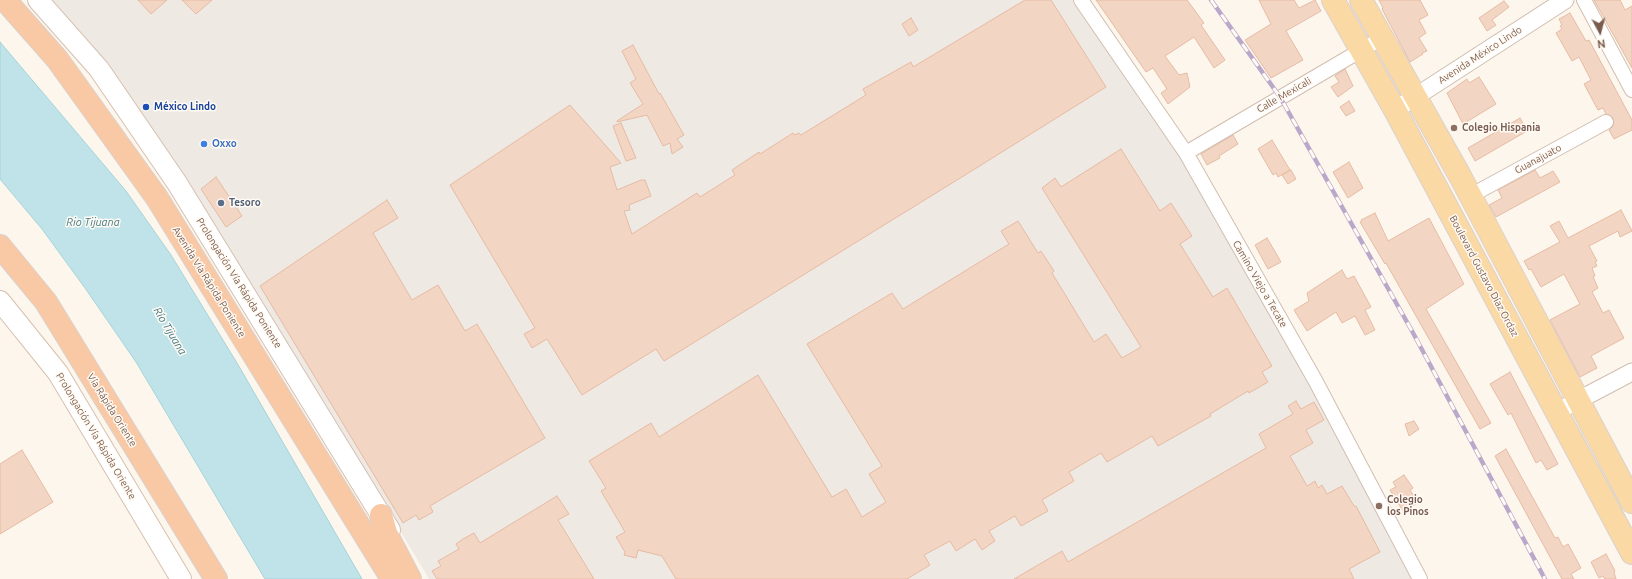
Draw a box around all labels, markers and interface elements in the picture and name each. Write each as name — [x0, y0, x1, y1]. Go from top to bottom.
north arrow — [1580, 12, 1620, 52]
street label: Avenida México Lindo — [1436, 23, 1524, 87]
text: N — [1597, 37, 1606, 50]
street label: Calle Mexicali — [1255, 75, 1313, 115]
place label: México Lindo — [154, 101, 216, 113]
marker: México Lindo — [141, 102, 151, 112]
place label: Colegio Hispania — [1462, 122, 1540, 134]
marker: Colegio Hispania — [1449, 123, 1459, 133]
place label: Oxxo — [212, 138, 237, 150]
marker: Oxxo — [199, 139, 209, 149]
street label: Guanajuato — [1513, 142, 1563, 176]
place label: Tesoro — [229, 197, 261, 209]
marker: Tesoro — [216, 198, 226, 208]
street label: Boulevard Gustavo Díaz Ordaz — [1447, 213, 1521, 339]
water label: Rio Tijuana — [66, 215, 120, 229]
street label: Prolongación Vía Rápida Poniente — [194, 216, 284, 350]
street label: Avenida Vía Rápida Poniente — [170, 224, 248, 340]
street label: Camino Viejo a Tecate — [1230, 238, 1290, 330]
water label: Río Tijuana — [151, 305, 189, 357]
street label: Prolongación Vía Rápida Oriente — [53, 370, 139, 502]
street label: Vía Rápida Oriente — [85, 371, 139, 449]
place label: Colegio los Pinos — [1387, 494, 1429, 518]
marker: Colegio los Pinos — [1374, 501, 1384, 511]

